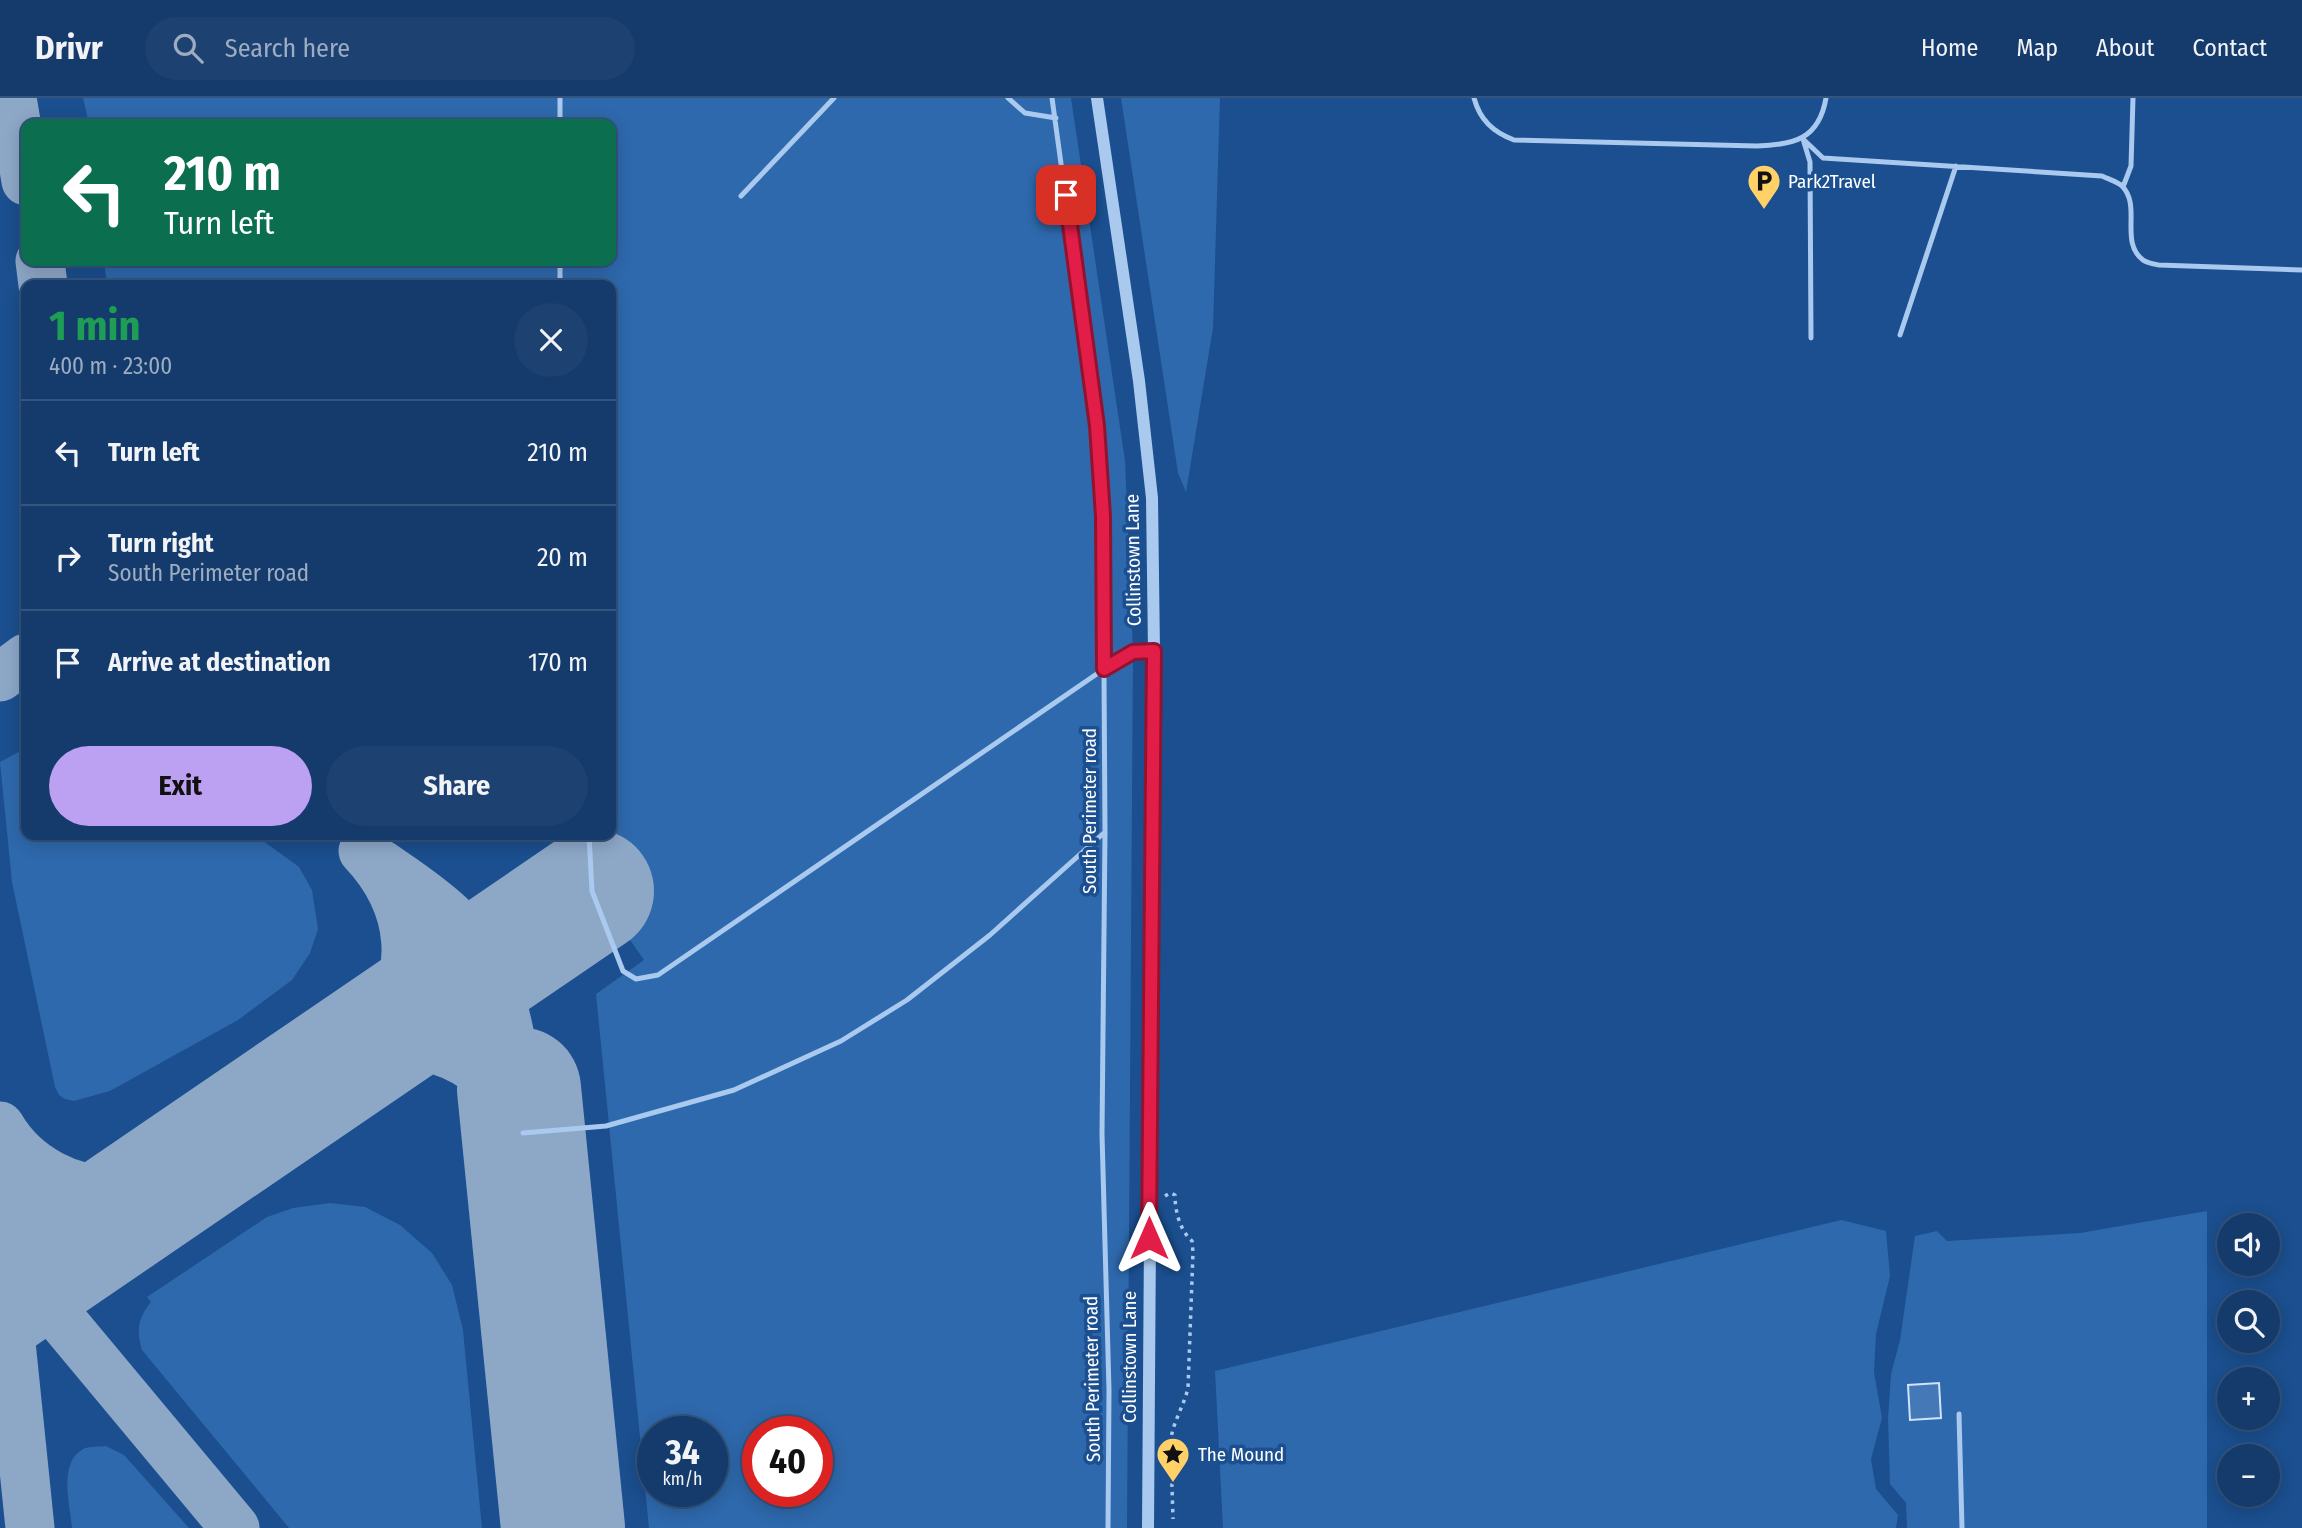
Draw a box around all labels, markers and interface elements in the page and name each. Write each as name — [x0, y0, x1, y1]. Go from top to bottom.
search box — [145, 17, 635, 80]
text: Drivr — [35, 28, 103, 68]
icon: search — [169, 29, 207, 67]
text: Search here — [225, 33, 350, 64]
text: Home — [1921, 34, 1978, 62]
text: Map — [2016, 34, 2058, 62]
text: About — [2096, 34, 2154, 62]
text: Contact — [2192, 34, 2267, 62]
text: 210 m — [164, 144, 281, 203]
icon: left — [49, 147, 140, 238]
parking icon: Park2Travel — [1745, 162, 1783, 211]
pin — [1036, 165, 1096, 225]
place label: Park2Travel — [1788, 170, 1876, 193]
icon: arrive — [1047, 176, 1085, 214]
text: Turn left — [164, 204, 274, 242]
text: 1 min — [49, 301, 140, 351]
button: close — [514, 303, 588, 377]
text: 400 m · 23:00 — [49, 352, 172, 380]
icon: left — [49, 434, 87, 472]
text: Turn left — [108, 437, 200, 468]
text: 210 m — [527, 437, 588, 468]
street label: Collinstown Lane — [1120, 494, 1146, 626]
text: Turn right — [108, 528, 214, 559]
icon: right — [49, 539, 87, 577]
text: 20 m — [537, 542, 588, 573]
text: South Perimeter road — [108, 559, 309, 587]
icon: arrive — [49, 644, 87, 682]
text: Arrive at destination — [108, 647, 331, 678]
text: 170 m — [528, 647, 588, 678]
street label: South Perimeter road — [1078, 728, 1101, 894]
button: Exit — [49, 746, 312, 826]
button: Share — [326, 746, 588, 826]
position arrow — [1112, 1201, 1186, 1275]
map controls — [2217, 1213, 2280, 1507]
button: sound — [2217, 1213, 2280, 1276]
button: search — [2217, 1290, 2280, 1353]
street label: Collinstown Lane — [1118, 1291, 1141, 1423]
street label: South Perimeter road — [1079, 1296, 1105, 1462]
button: + — [2217, 1367, 2280, 1430]
speed limit sign: 40 — [742, 1416, 833, 1507]
text: 34 — [665, 1431, 700, 1473]
place icon: The Mound — [1154, 1435, 1192, 1484]
place label: The Mound — [1198, 1443, 1284, 1466]
button: − — [2217, 1444, 2280, 1507]
text: km/h — [662, 1468, 703, 1490]

